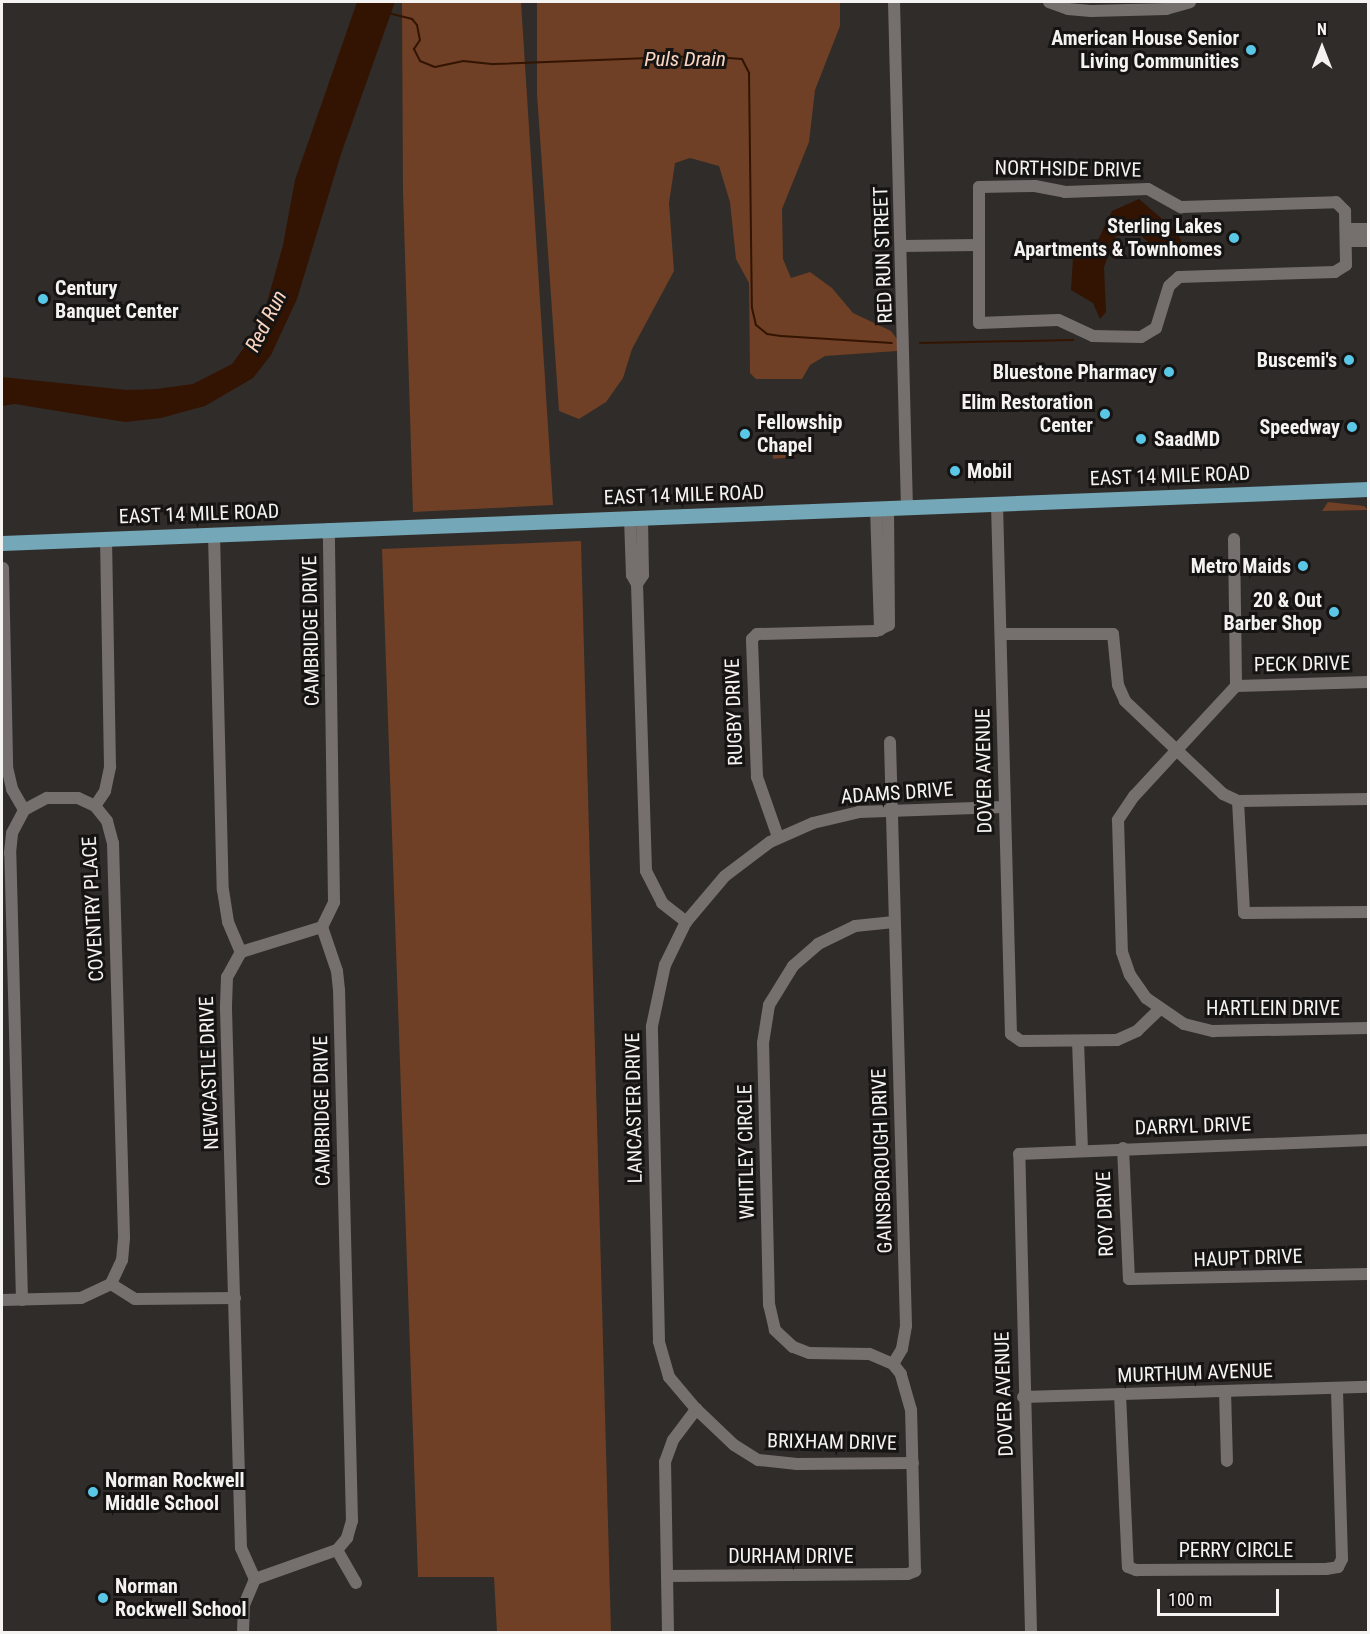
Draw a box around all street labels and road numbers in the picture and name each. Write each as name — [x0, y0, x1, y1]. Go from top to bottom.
street label: NORTHSIDE DRIVE — [995, 156, 1141, 182]
street label: RED RUN STREET — [869, 186, 897, 324]
street label: EAST 14 MILE ROAD — [1089, 461, 1251, 491]
street label: EAST 14 MILE ROAD — [603, 480, 765, 510]
street label: EAST 14 MILE ROAD — [118, 499, 280, 529]
street label: CAMBRIDGE DRIVE — [298, 556, 324, 706]
street label: PECK DRIVE — [1254, 651, 1350, 677]
street label: RUGBY DRIVE — [720, 658, 748, 766]
street label: DOVER AVENUE — [971, 708, 997, 834]
street label: ADAMS DRIVE — [840, 777, 954, 809]
street label: COVENTRY PLACE — [77, 836, 109, 982]
street label: NEWCASTLE DRIVE — [194, 996, 224, 1150]
street label: HARTLEIN DRIVE — [1206, 996, 1340, 1020]
street label: LANCASTER DRIVE — [621, 1032, 647, 1184]
street label: CAMBRIDGE DRIVE — [309, 1036, 335, 1186]
street label: GAINSBOROUGH DRIVE — [867, 1068, 897, 1254]
street label: WHITLEY CIRCLE — [733, 1084, 759, 1220]
street label: DARRYL DRIVE — [1134, 1112, 1252, 1140]
street label: ROY DRIVE — [1092, 1171, 1118, 1257]
street label: HAUPT DRIVE — [1193, 1244, 1303, 1272]
street label: DOVER AVENUE — [990, 1331, 1018, 1457]
street label: MURTHUM AVENUE — [1117, 1358, 1273, 1388]
street label: BRIXHAM DRIVE — [767, 1429, 897, 1455]
street label: PERRY CIRCLE — [1179, 1538, 1293, 1562]
street label: DURHAM DRIVE — [728, 1544, 854, 1568]

